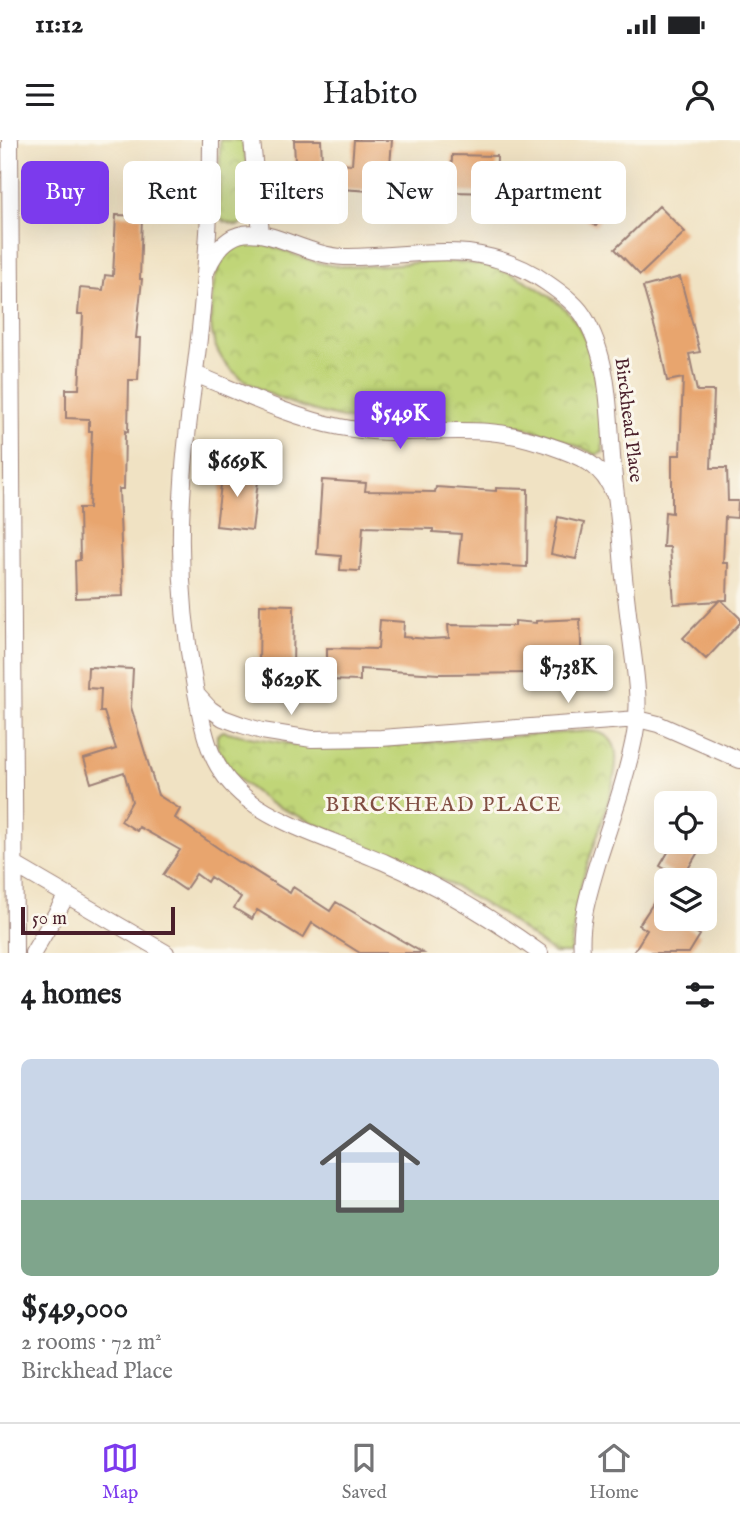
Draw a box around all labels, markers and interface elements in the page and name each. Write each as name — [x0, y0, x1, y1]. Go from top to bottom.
text: 11:12 — [35, 8, 83, 41]
text: Habito — [323, 74, 417, 115]
icon: menu — [21, 76, 59, 114]
icon: person — [681, 76, 719, 114]
chip: Buy — [21, 161, 109, 224]
chip: Rent — [123, 161, 221, 224]
chip: Filters — [235, 161, 348, 224]
chip: New — [362, 161, 457, 224]
chip: Apartment — [471, 161, 626, 224]
street label: Birckhead Place — [608, 356, 648, 484]
pin: $549K — [351, 392, 449, 451]
text: $549K — [371, 399, 429, 428]
pin: $669K — [188, 440, 286, 499]
text: $669K — [208, 447, 266, 476]
pin: $738K — [519, 645, 617, 705]
text: $738K — [539, 653, 597, 682]
pin: $629K — [242, 658, 340, 717]
text: $629K — [261, 665, 321, 694]
map controls — [654, 791, 717, 931]
button: locate — [654, 791, 717, 854]
district label: BIRCKHEAD PLACE — [325, 792, 563, 819]
button: layers — [654, 868, 717, 931]
scale bar — [21, 904, 175, 936]
text: 50 m — [32, 907, 67, 931]
text: 4 homes — [21, 976, 122, 1014]
icon: filters — [681, 976, 719, 1014]
icon: home — [307, 1105, 433, 1231]
text: $549,000 — [21, 1290, 128, 1328]
text: 2 rooms · 72 m² — [21, 1328, 162, 1357]
text: Birckhead Place — [21, 1357, 173, 1386]
tab: Map — [101, 1439, 139, 1505]
tab: Saved — [342, 1439, 387, 1505]
tab: Home — [589, 1439, 639, 1505]

